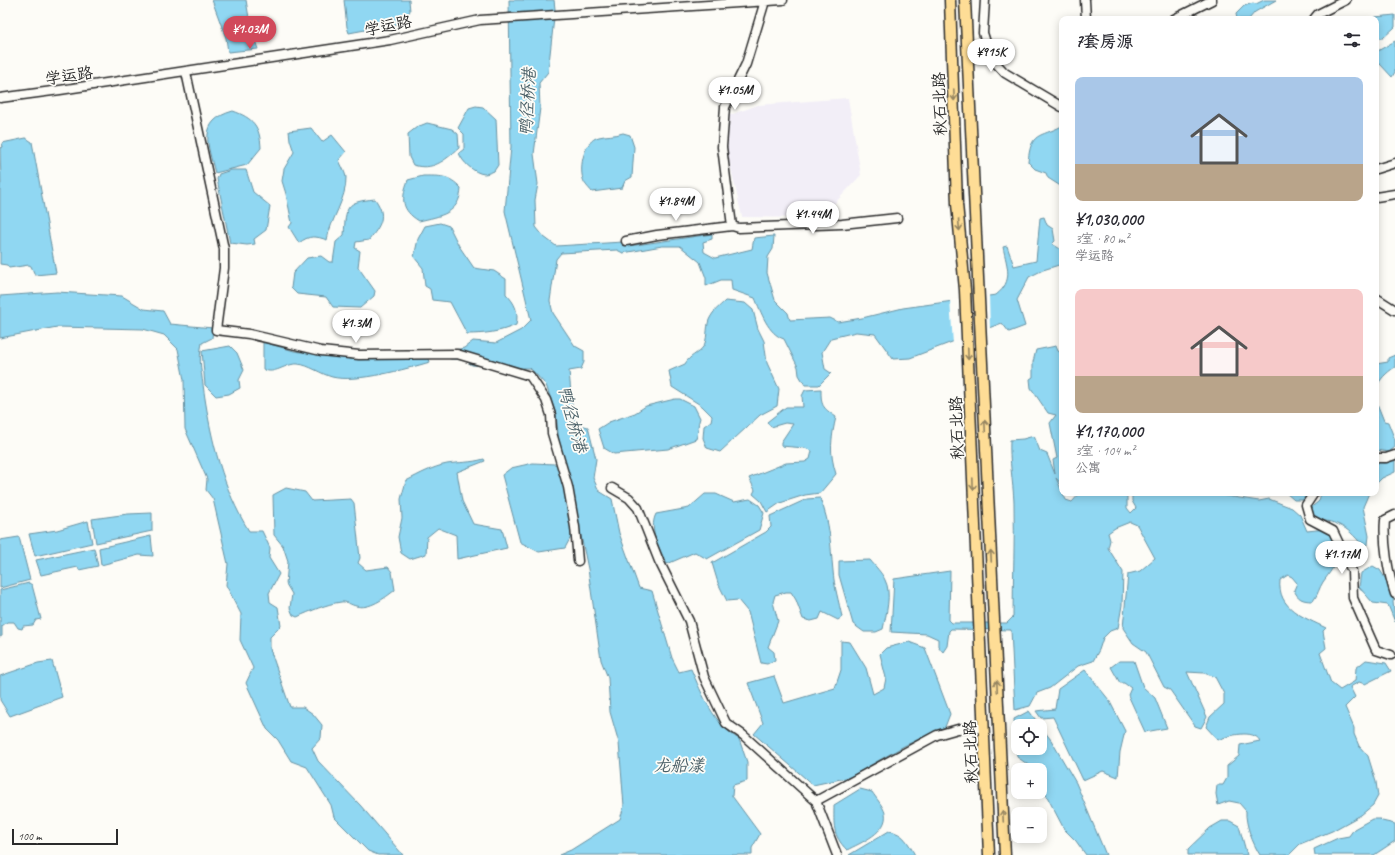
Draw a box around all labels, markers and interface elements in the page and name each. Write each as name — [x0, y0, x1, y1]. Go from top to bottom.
street label: 学运路 — [363, 12, 414, 40]
pin: ¥1.03M — [217, 16, 283, 50]
text: ¥1.03M — [232, 21, 268, 37]
icon: filters — [1341, 29, 1363, 51]
text: 7套房源 — [1075, 31, 1134, 52]
pin: ¥915K — [963, 39, 1019, 73]
text: ¥915K — [976, 44, 1006, 60]
street label: 学运路 — [44, 63, 94, 89]
water label: 鸭径桥港 — [515, 66, 540, 137]
street label: 秋石北路 — [929, 72, 951, 136]
pin: ¥1.05M — [702, 77, 768, 111]
text: ¥1.05M — [717, 82, 753, 98]
one-way arrow — [950, 88, 957, 101]
icon: home — [1183, 103, 1255, 175]
pin: ¥1.84M — [643, 188, 709, 222]
text: ¥1.84M — [658, 193, 694, 209]
pin: ¥1.44M — [780, 201, 846, 235]
text: ¥1.44M — [795, 206, 831, 222]
text: ¥1,030,000 — [1075, 209, 1143, 230]
one-way arrow — [955, 218, 963, 231]
text: 3室 · 80 m² — [1075, 231, 1129, 247]
text: 学运路 — [1075, 248, 1114, 264]
pin: ¥1.3M — [328, 310, 384, 344]
text: ¥1.3M — [341, 315, 371, 331]
icon: home — [1183, 315, 1255, 387]
one-way arrow — [964, 347, 971, 360]
water label: 鸭径桥港 — [554, 384, 592, 457]
street label: 秋石北路 — [946, 396, 968, 460]
one-way arrow — [981, 420, 988, 433]
text: ¥1,170,000 — [1075, 421, 1143, 442]
text: 3室 · 104 m² — [1075, 443, 1135, 459]
text: 公寓 — [1075, 460, 1101, 476]
one-way arrow — [969, 477, 977, 490]
pin: ¥1.17M — [1309, 541, 1375, 575]
text: ¥1.17M — [1324, 546, 1360, 562]
one-way arrow — [987, 550, 994, 563]
one-way arrow — [993, 680, 1000, 693]
map controls — [1011, 719, 1047, 843]
button: locate — [1011, 719, 1047, 755]
street label: 秋石北路 — [960, 720, 982, 784]
water label: 龙船漾 — [654, 755, 705, 776]
button: + — [1011, 763, 1047, 799]
button: − — [1011, 807, 1047, 843]
one-way arrow — [999, 810, 1007, 823]
scale bar — [12, 827, 118, 846]
text: 100 m — [18, 829, 42, 843]

